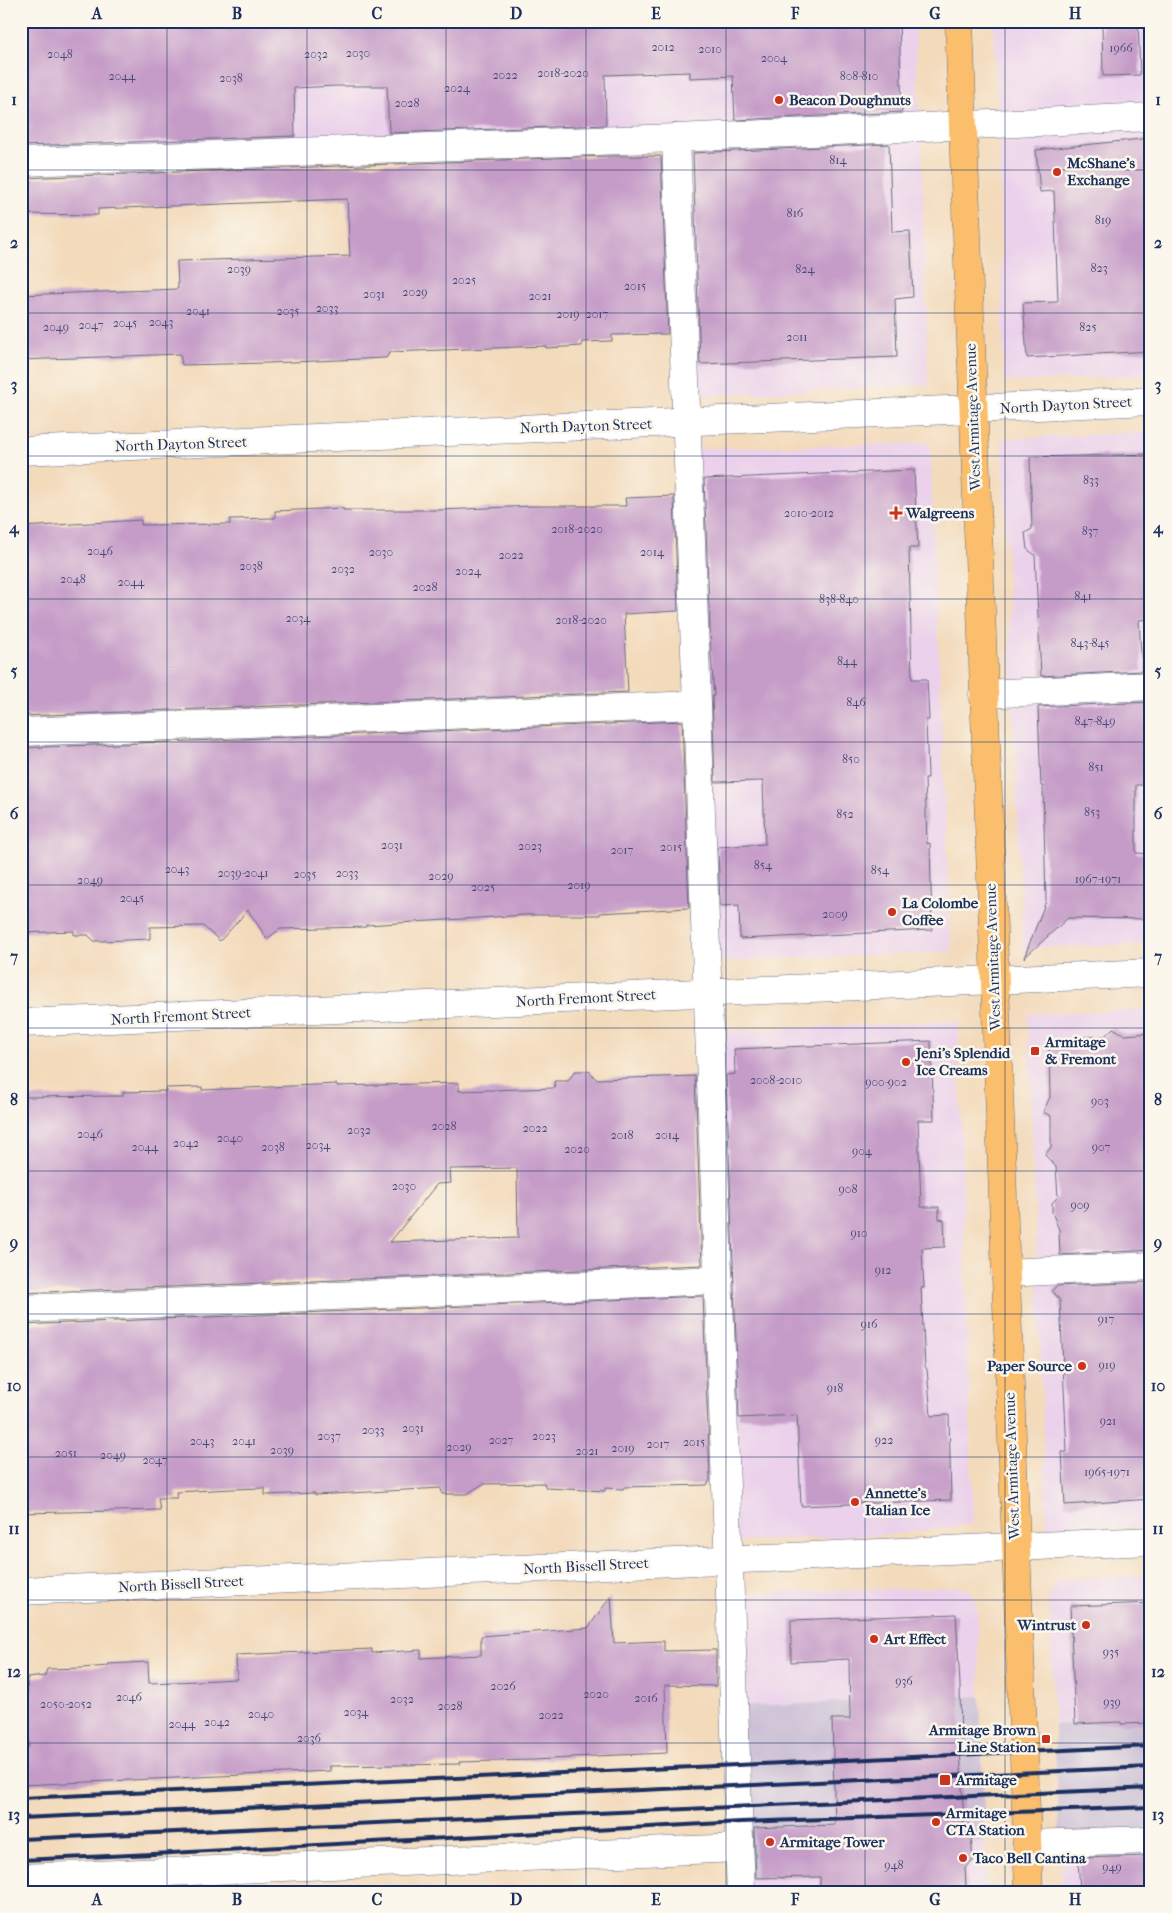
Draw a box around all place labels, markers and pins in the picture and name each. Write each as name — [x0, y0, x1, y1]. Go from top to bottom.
place label: Beacon Doughnuts — [789, 91, 911, 109]
marker: Beacon Doughnuts — [773, 94, 785, 106]
place label: McShane's Exchange — [1066, 154, 1135, 189]
marker: McShane's Exchange — [1051, 166, 1063, 178]
place label: Walgreens — [905, 504, 975, 522]
marker: Walgreens — [890, 507, 902, 519]
place label: La Colombe Coffee — [902, 894, 979, 929]
marker: La Colombe Coffee — [886, 906, 898, 918]
place label: Armitage & Fremont — [1044, 1033, 1117, 1068]
place label: Jeni's Splendid Ice Creams — [914, 1044, 1011, 1079]
marker: Armitage & Fremont — [1029, 1045, 1041, 1057]
marker: Jeni's Splendid Ice Creams — [900, 1056, 912, 1068]
place label: Paper Source — [987, 1357, 1073, 1375]
marker: Paper Source — [1076, 1360, 1088, 1372]
place label: Annette's Italian Ice — [864, 1484, 931, 1519]
marker: Annette's Italian Ice — [849, 1496, 861, 1508]
place label: Wintrust — [1016, 1616, 1077, 1634]
marker: Wintrust — [1080, 1619, 1092, 1631]
place label: Art Effect — [883, 1630, 947, 1648]
marker: Art Effect — [868, 1633, 880, 1645]
place label: Armitage Brown Line Station — [928, 1721, 1036, 1756]
marker: Armitage Brown Line Station — [1040, 1733, 1052, 1745]
place label: Armitage — [955, 1771, 1017, 1789]
marker: Armitage — [938, 1773, 952, 1787]
place label: Armitage CTA Station — [945, 1804, 1025, 1839]
marker: Armitage CTA Station — [930, 1816, 942, 1828]
place label: Armitage Tower — [779, 1833, 885, 1851]
marker: Armitage Tower — [764, 1836, 776, 1848]
place label: Taco Bell Cantina — [972, 1849, 1087, 1867]
marker: Taco Bell Cantina — [957, 1852, 969, 1864]

